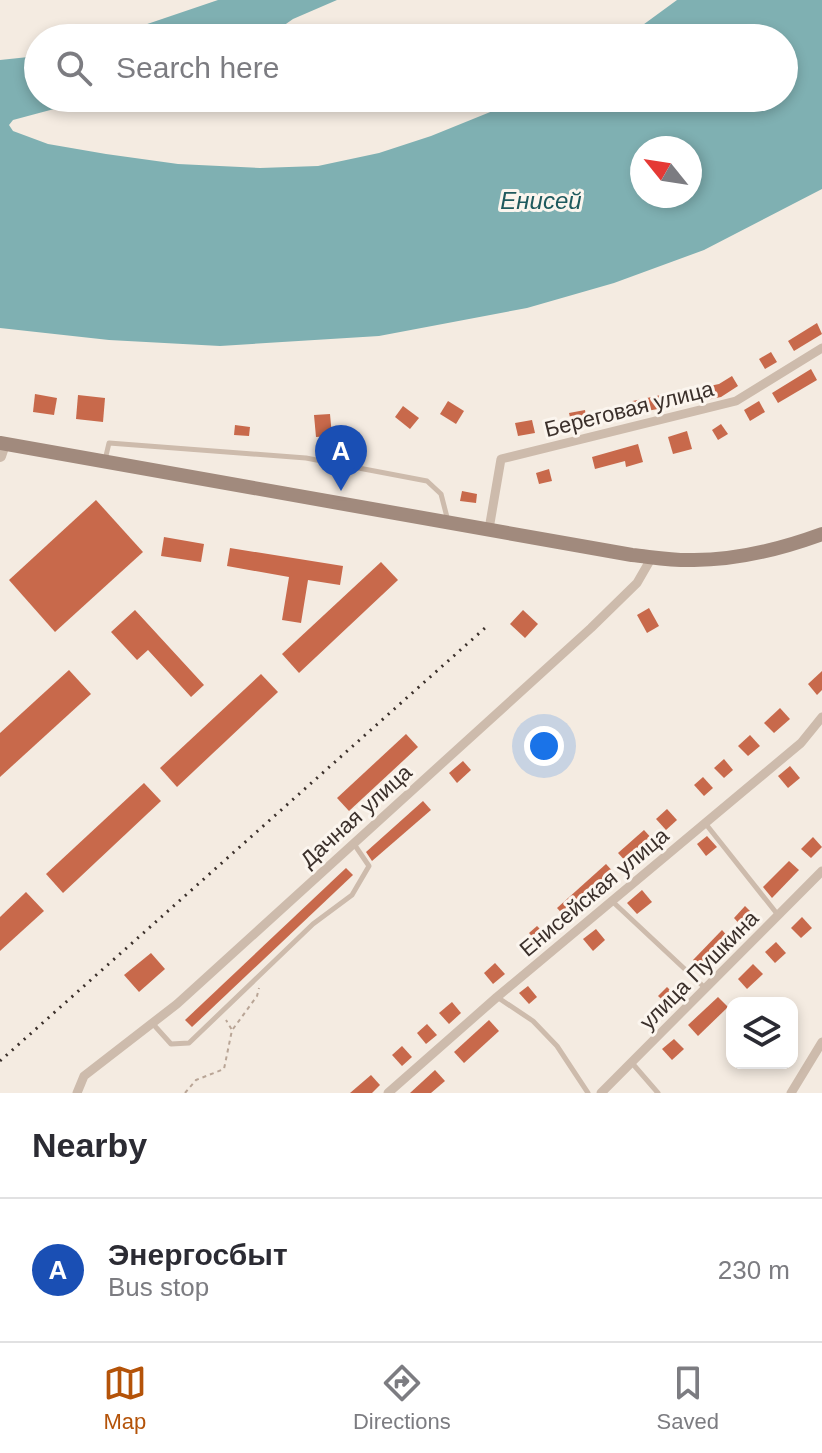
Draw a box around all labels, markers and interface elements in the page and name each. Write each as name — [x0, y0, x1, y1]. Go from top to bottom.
search box — [24, 24, 798, 112]
icon: search — [52, 46, 96, 90]
text: Search here — [116, 51, 279, 84]
north arrow — [630, 136, 702, 208]
water label: Енисей — [500, 187, 582, 214]
street label: Береговая улица — [542, 376, 717, 442]
pin: A — [315, 425, 367, 491]
your location — [524, 726, 564, 766]
street label: Дачная улица — [295, 759, 417, 872]
street label: Енисейская улица — [515, 822, 674, 962]
street label: улица Пушкина — [635, 905, 764, 1034]
map controls — [726, 997, 798, 1069]
button: layers — [726, 997, 798, 1069]
text: Nearby — [32, 1126, 147, 1164]
text: Энергосбыт — [108, 1238, 288, 1271]
text: A — [49, 1255, 67, 1285]
text: 230 m — [718, 1255, 790, 1285]
text: Bus stop — [108, 1272, 209, 1302]
tab: Map — [103, 1361, 147, 1435]
tab: Directions — [353, 1361, 451, 1435]
tab: Saved — [657, 1361, 719, 1435]

